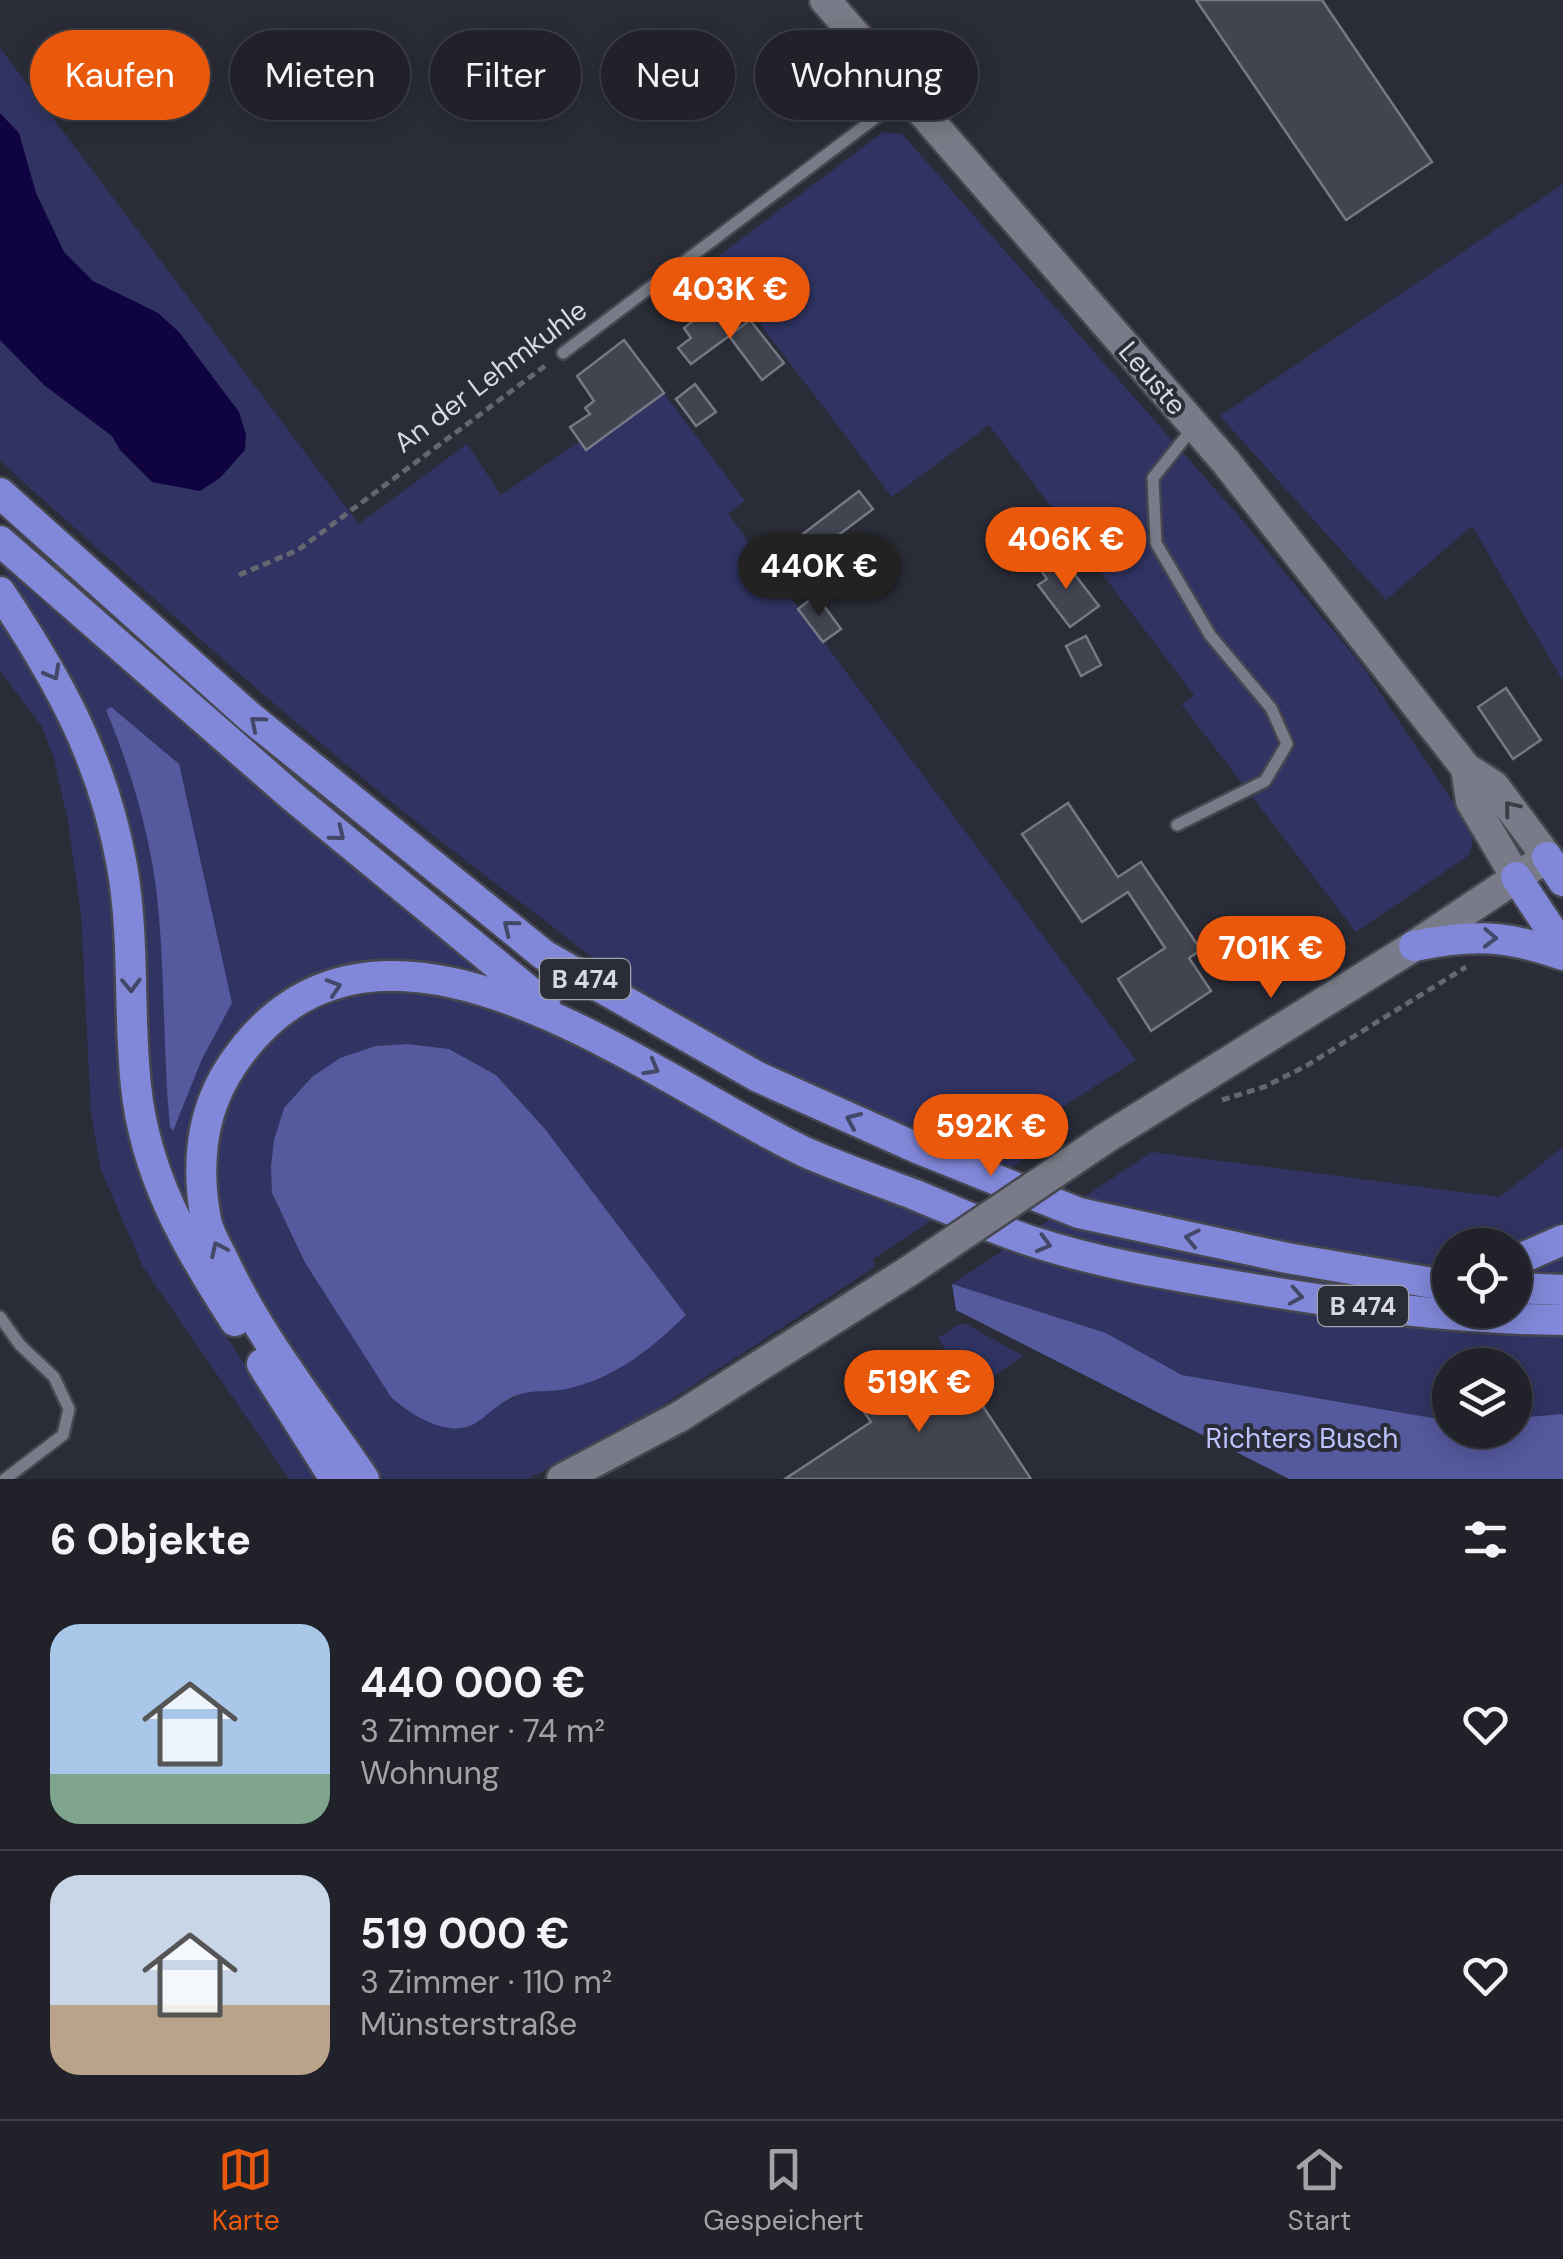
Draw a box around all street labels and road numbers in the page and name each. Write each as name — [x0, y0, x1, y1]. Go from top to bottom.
street label: An der Lehmkuhle — [386, 292, 594, 461]
street label: Leuste — [1110, 334, 1195, 423]
road number: B 474 — [540, 959, 630, 999]
road number: B 474 — [1318, 1286, 1408, 1326]

